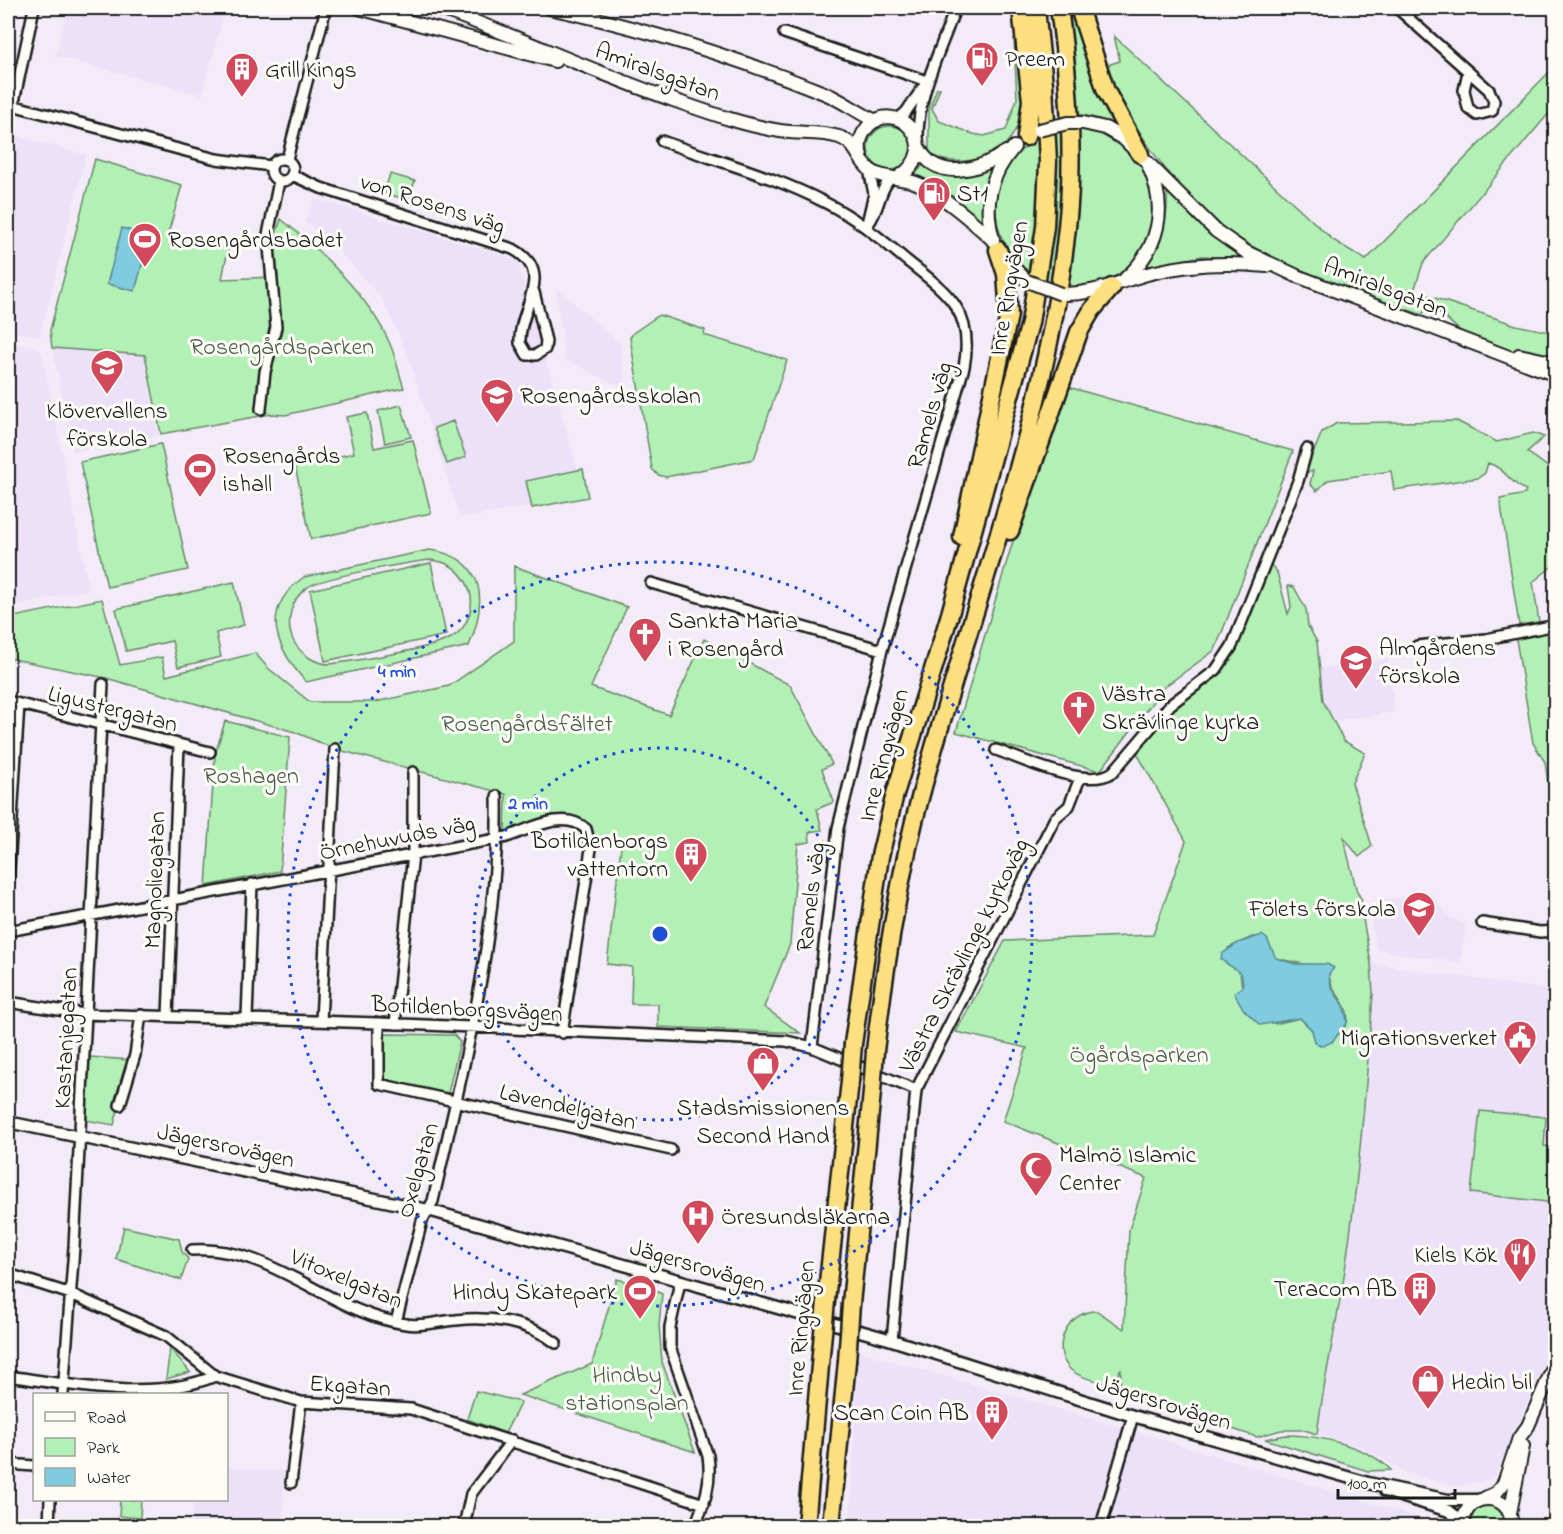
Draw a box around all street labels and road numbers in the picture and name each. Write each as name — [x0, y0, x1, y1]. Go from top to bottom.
street label: Amiralsgatan — [590, 35, 725, 112]
street label: von Rosens väg — [355, 165, 509, 245]
street label: Inre Ringvägen — [981, 218, 1040, 359]
street label: Amiralsgatan — [1318, 250, 1453, 329]
street label: Ramels väg — [899, 358, 963, 473]
street label: Ligustergatan — [44, 677, 181, 743]
street label: Inre Ringvägen — [851, 685, 920, 826]
street label: Örnehuvuds väg — [317, 807, 478, 872]
street label: Magnoliegatan — [137, 811, 176, 949]
street label: Västra Skrävlinge kyrkoväg — [890, 833, 1041, 1081]
street label: Ramels väg — [788, 841, 837, 954]
street label: Kastanjegatan — [46, 966, 89, 1110]
street label: Botildenborgsvägen — [369, 988, 563, 1033]
street label: Lavendelgatan — [496, 1076, 639, 1141]
street label: Jägersrovägen — [153, 1116, 297, 1179]
street label: Oxelgatan — [389, 1119, 450, 1223]
street label: Jägersrovägen — [625, 1231, 769, 1303]
street label: Vitoxelgatan — [283, 1240, 408, 1320]
street label: Inre Ringvägen — [779, 1259, 826, 1398]
street label: Ekgatan — [308, 1367, 392, 1408]
street label: Jägersrovägen — [1091, 1367, 1235, 1442]

